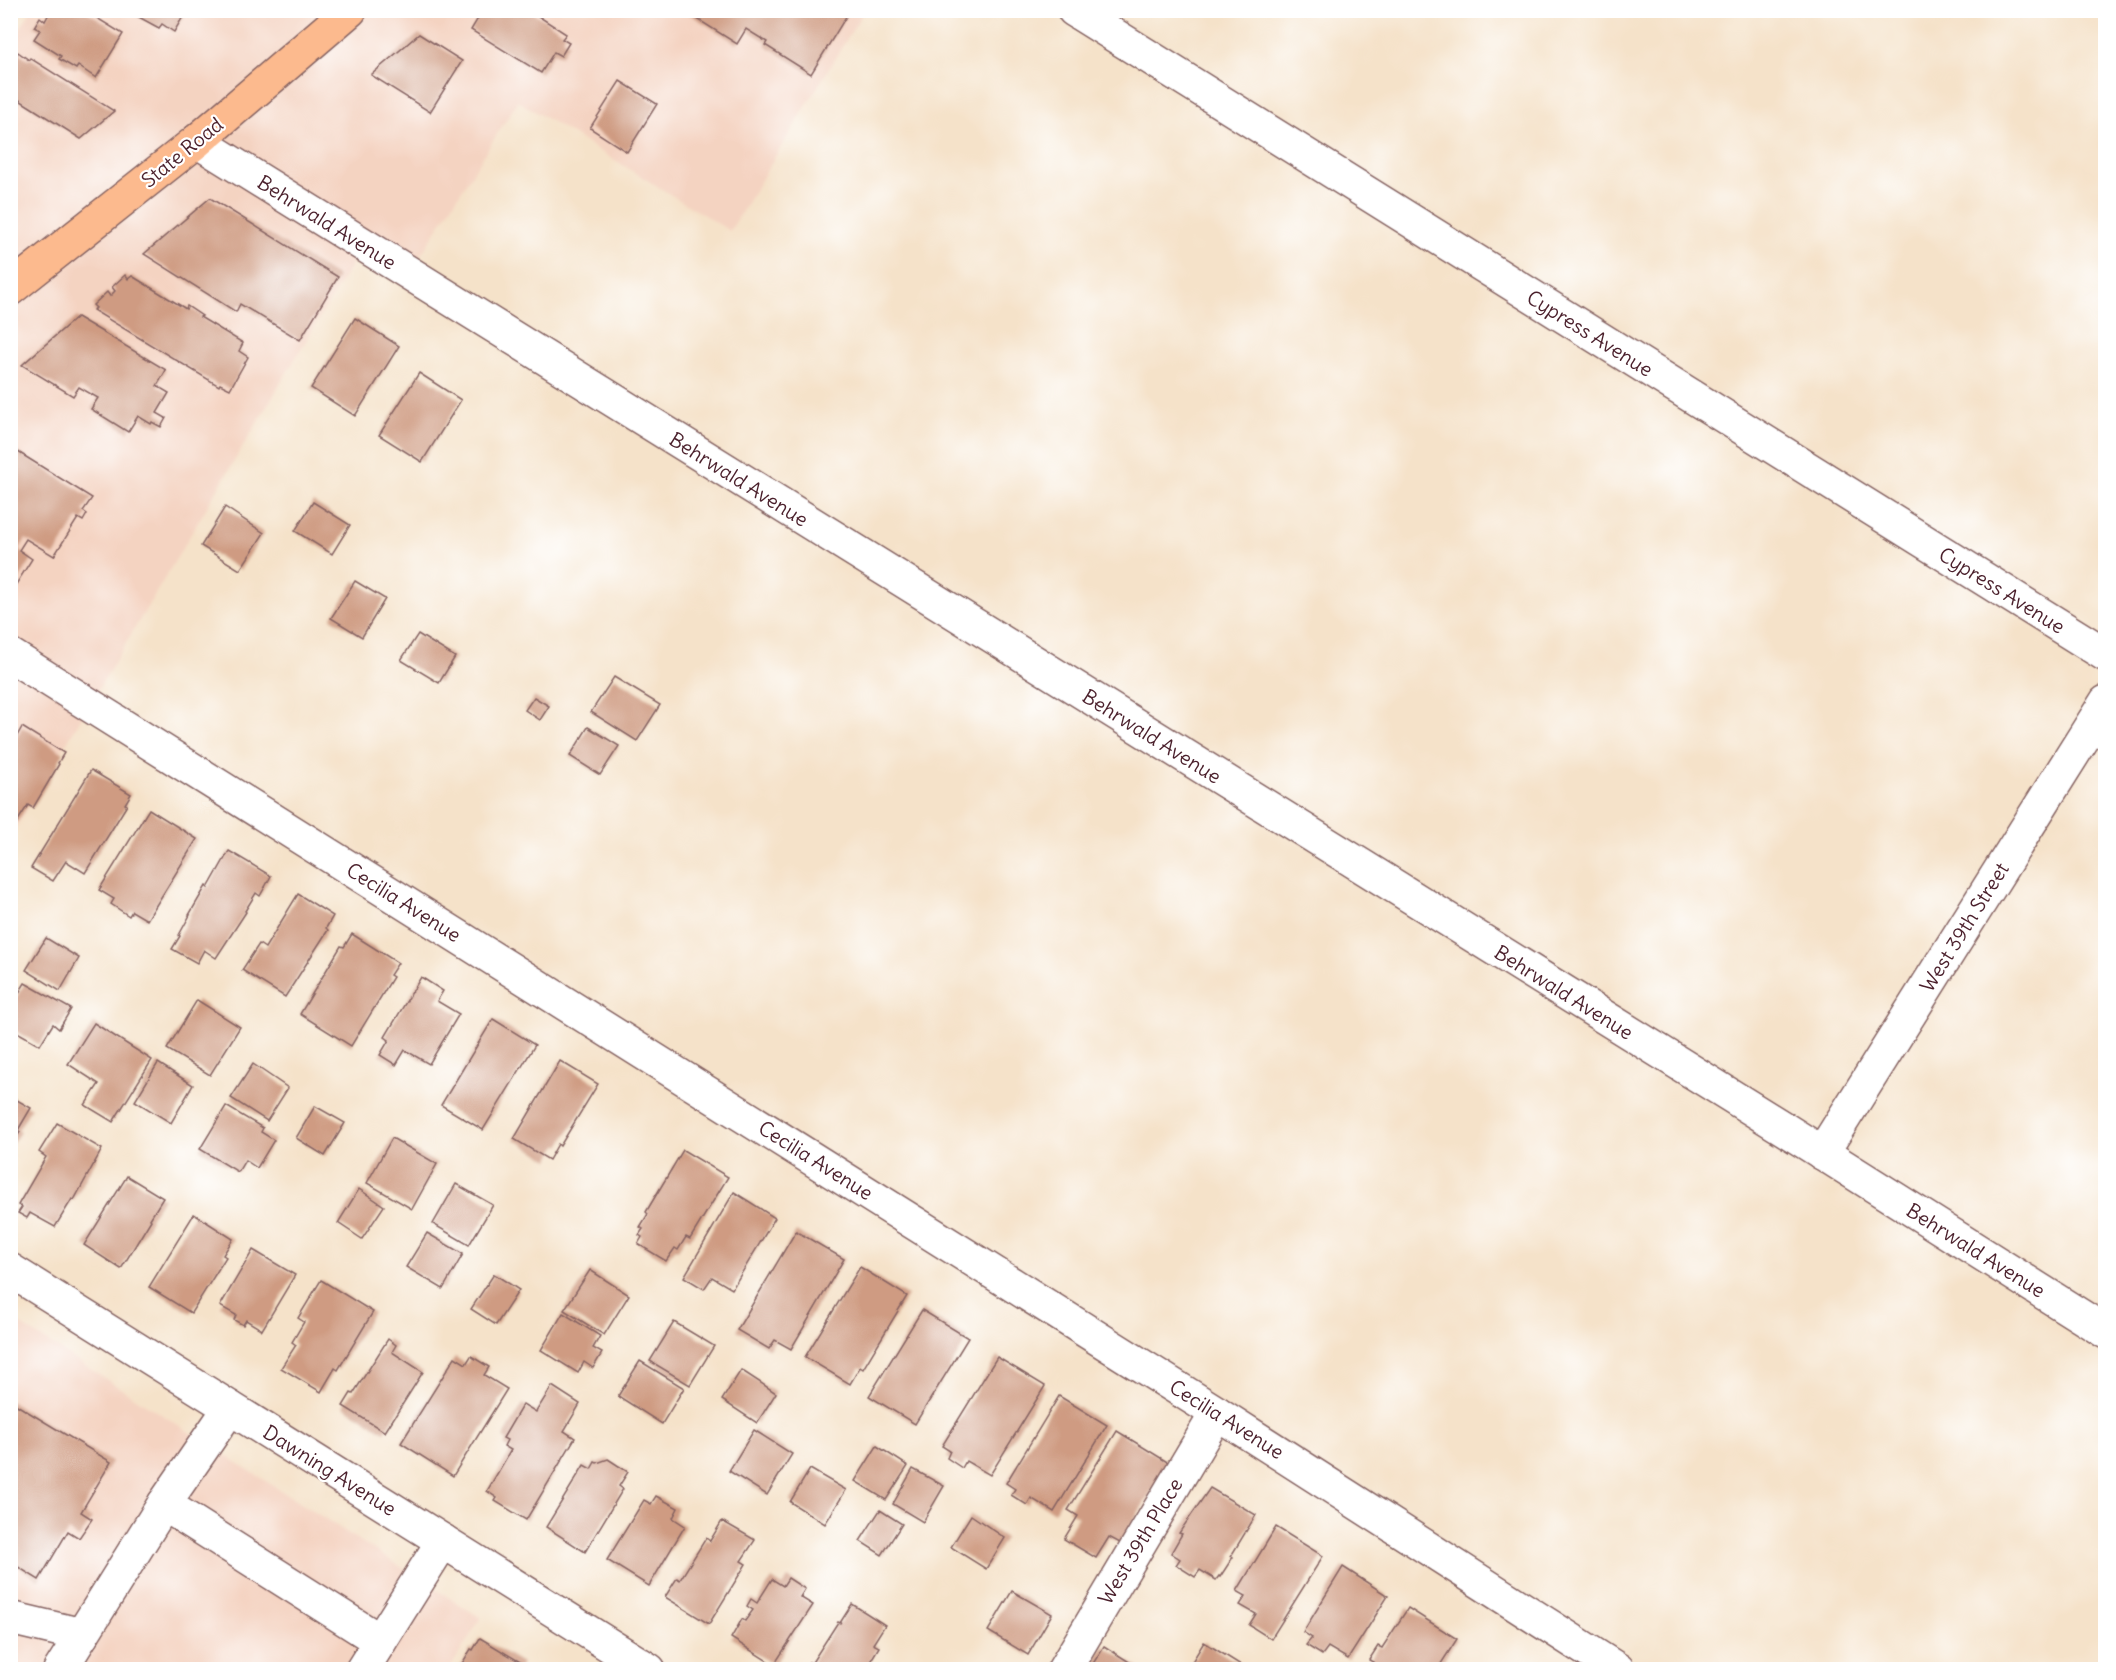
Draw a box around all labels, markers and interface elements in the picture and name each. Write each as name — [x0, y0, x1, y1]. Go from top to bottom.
street label: State Road — [136, 111, 228, 193]
street label: Behrwald Avenue — [253, 169, 401, 275]
street label: Cypress Avenue — [1522, 284, 1658, 382]
street label: Behrwald Avenue — [665, 426, 813, 532]
street label: Cypress Avenue — [1934, 541, 2070, 639]
street label: Behrwald Avenue — [1078, 683, 1226, 789]
street label: Cecilia Avenue — [342, 857, 466, 947]
street label: West 39th Street — [1914, 857, 2014, 996]
street label: Behrwald Avenue — [1490, 939, 1638, 1045]
street label: Cecilia Avenue — [754, 1115, 878, 1205]
street label: Behrwald Avenue — [1902, 1197, 2050, 1303]
street label: Cecilia Avenue — [1165, 1374, 1289, 1464]
street label: Dawning Avenue — [259, 1419, 401, 1521]
street label: West 39th Place — [1092, 1473, 1188, 1609]

